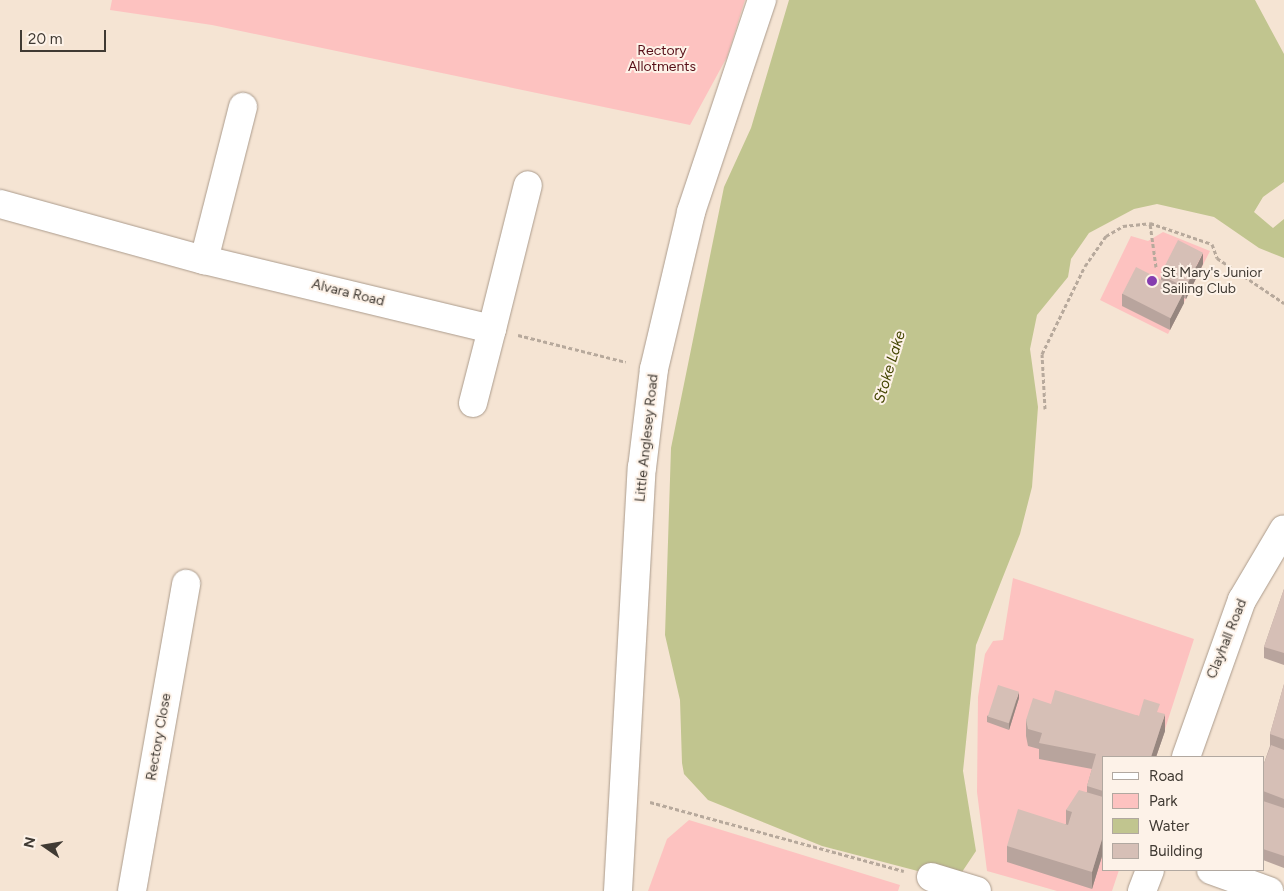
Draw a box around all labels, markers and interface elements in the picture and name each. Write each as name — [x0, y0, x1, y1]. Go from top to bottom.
scale bar — [22, 20, 109, 52]
text: 20 m — [28, 30, 62, 48]
park label: Rectory Allotments — [628, 43, 696, 75]
place label: St Mary's Junior Sailing Club — [1162, 265, 1262, 298]
marker: St Mary's Junior Sailing Club — [1146, 275, 1158, 287]
street label: Alvara Road — [310, 276, 386, 310]
water label: Stoke Lake — [870, 329, 910, 405]
street label: Little Anglesey Road — [632, 373, 662, 503]
street label: Clayhall Road — [1203, 597, 1251, 681]
street label: Rectory Close — [143, 692, 175, 782]
legend — [1102, 756, 1264, 871]
text: Road — [1149, 767, 1184, 785]
text: Park — [1149, 792, 1178, 810]
text: Water — [1149, 817, 1189, 835]
north arrow — [20, 821, 70, 871]
text: N — [20, 835, 39, 850]
text: Building — [1149, 842, 1203, 860]

